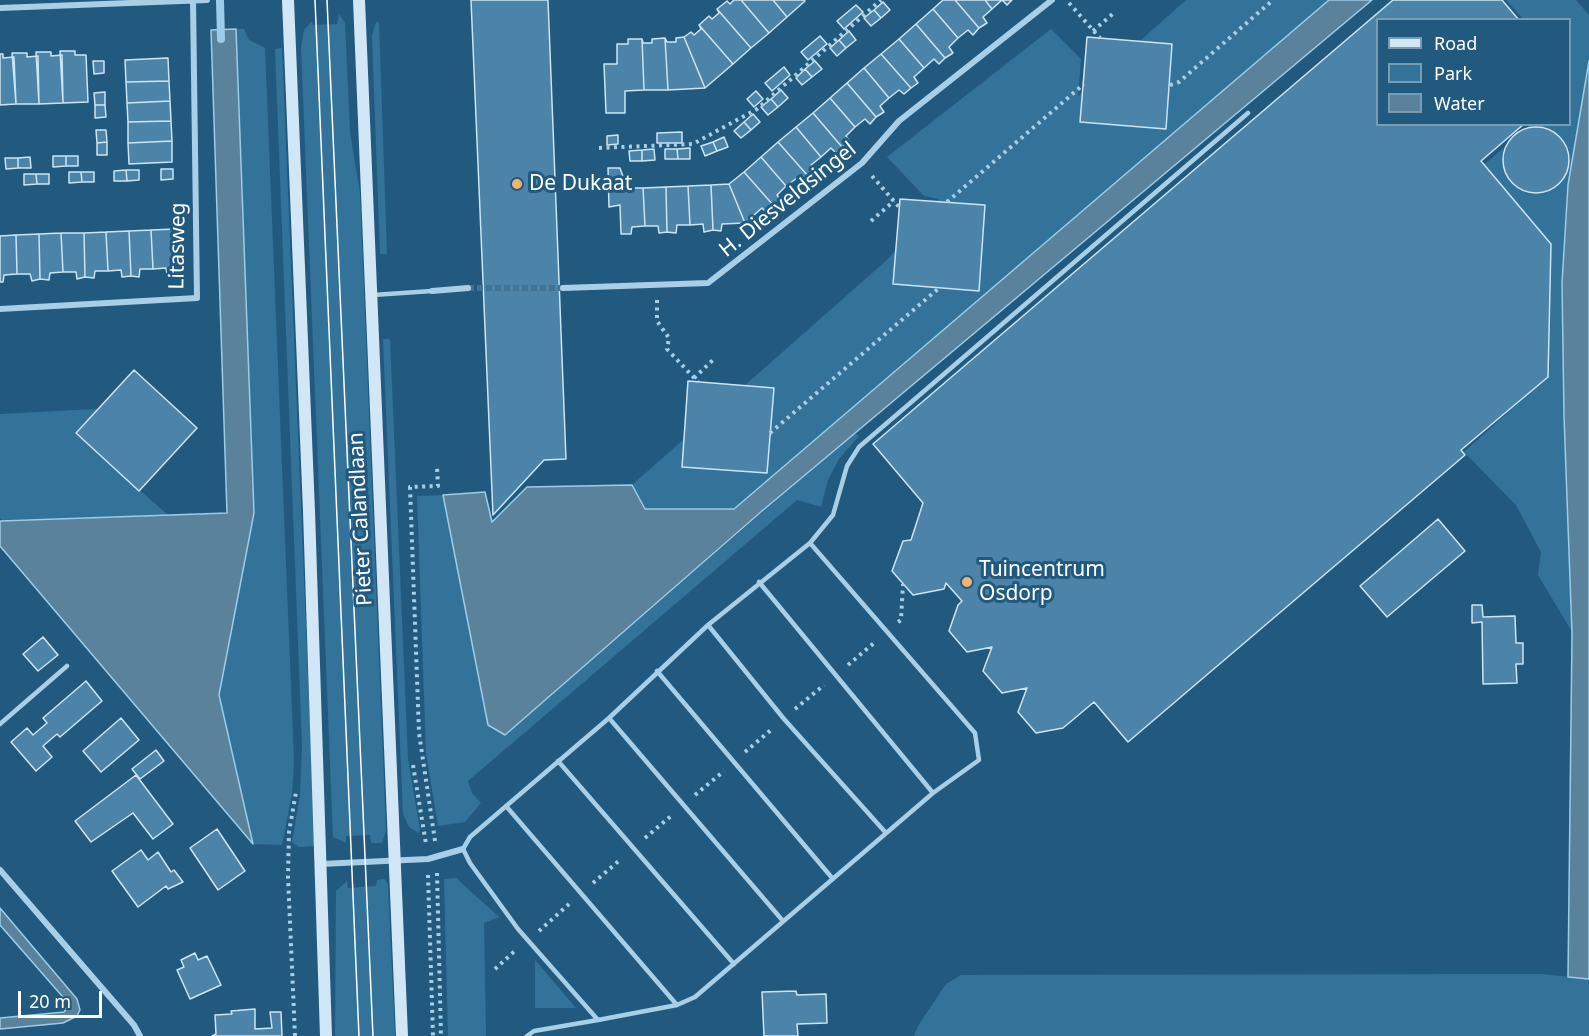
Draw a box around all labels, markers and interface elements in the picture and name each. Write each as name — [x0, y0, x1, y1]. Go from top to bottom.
legend — [1376, 18, 1571, 126]
text: Road — [1434, 31, 1477, 55]
text: Park — [1434, 61, 1472, 85]
text: Water — [1434, 91, 1485, 115]
street label: H. Diesveldsingel — [714, 137, 862, 263]
place label: De Dukaat — [529, 171, 632, 197]
marker: De Dukaat — [510, 177, 524, 191]
street label: Litasweg — [165, 202, 191, 290]
street label: Pieter Calandlaan — [344, 432, 378, 606]
place label: Tuincentrum Osdorp — [979, 557, 1105, 607]
marker: Tuincentrum Osdorp — [960, 575, 974, 589]
scale bar — [21, 979, 105, 1017]
text: 20 m — [29, 989, 71, 1013]

